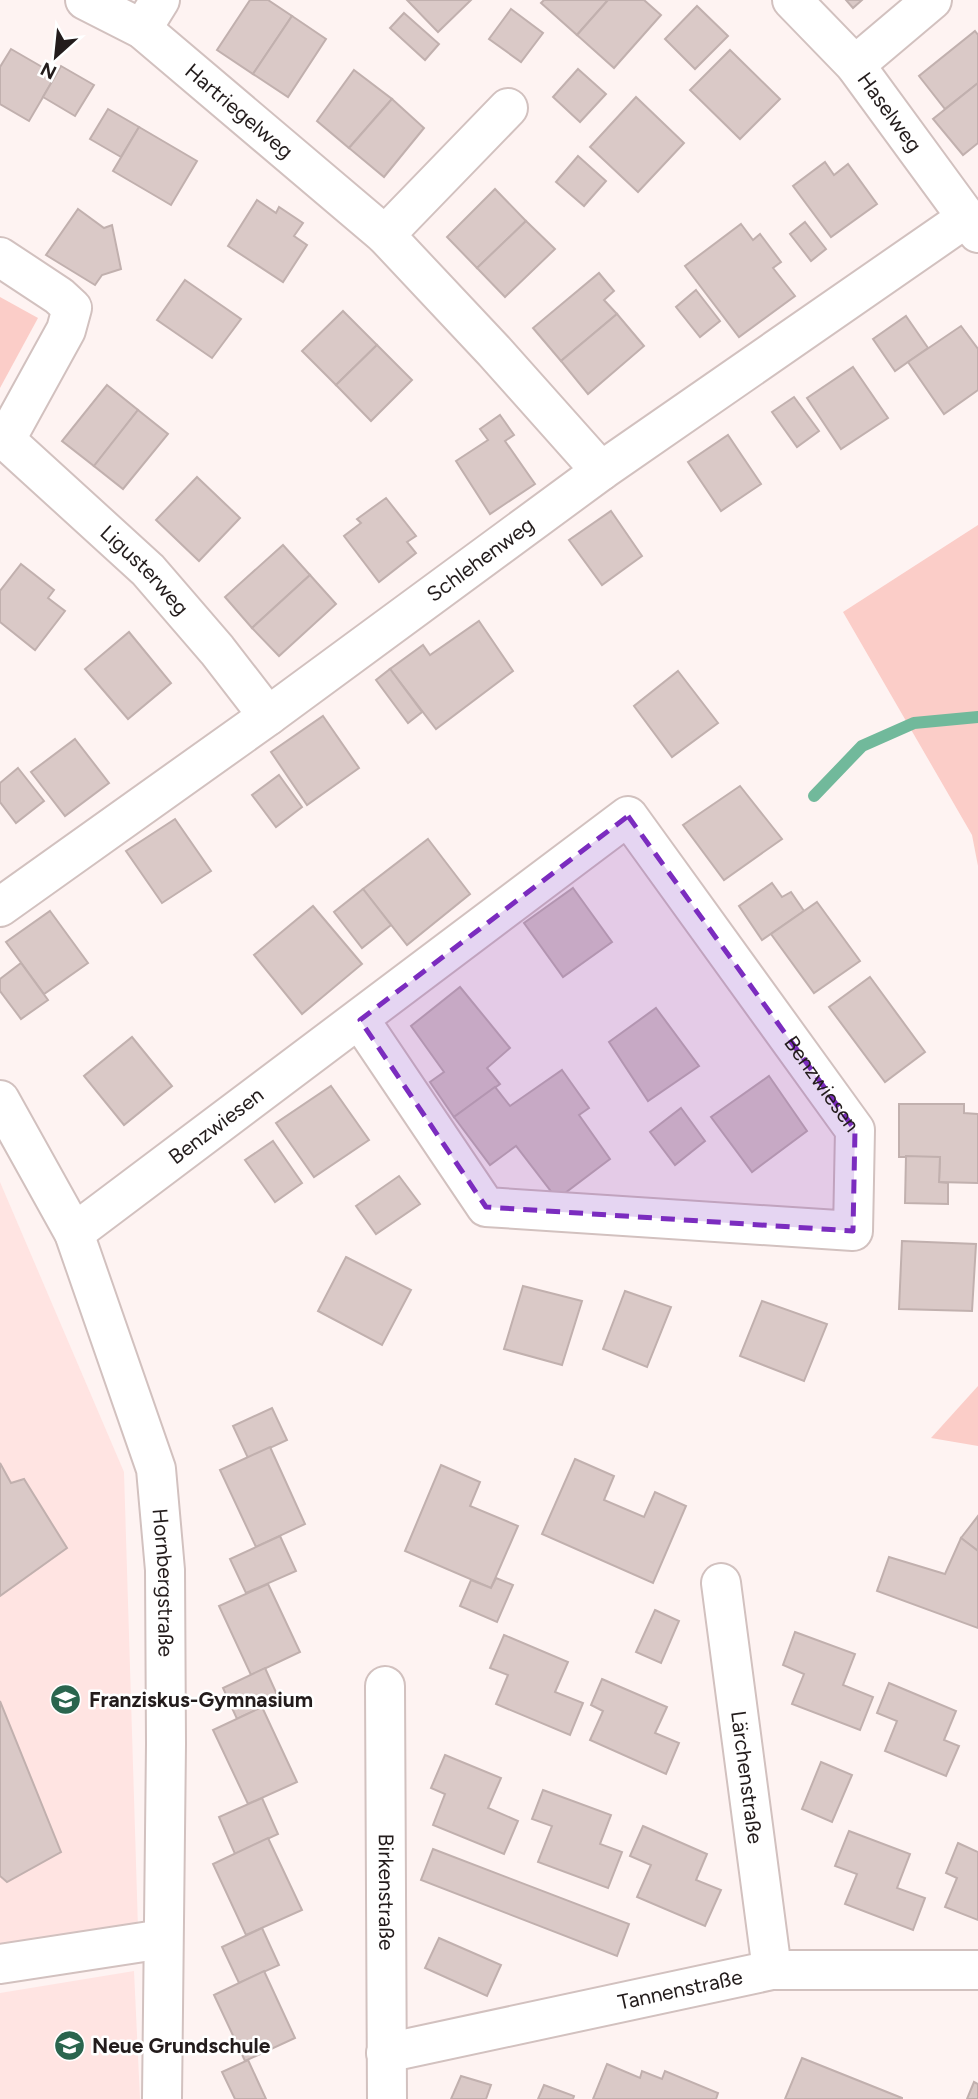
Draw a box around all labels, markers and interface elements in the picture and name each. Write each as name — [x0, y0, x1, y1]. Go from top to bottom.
north arrow — [21, 21, 91, 91]
text: N — [37, 57, 60, 84]
street label: Hartriegelweg — [180, 58, 298, 163]
street label: Haselweg — [853, 67, 927, 157]
street label: Schlehenweg — [422, 512, 539, 607]
street label: Ligusterweg — [95, 520, 194, 620]
street label: Benzwiesen — [779, 1031, 865, 1136]
street label: Benzwiesen — [164, 1082, 268, 1169]
street label: Hornbergstraße — [148, 1507, 178, 1657]
school or university icon: Franziskus-Gymnasium — [49, 1683, 83, 1717]
place label: Franziskus-Gymnasium — [89, 1687, 313, 1712]
street label: Lärchenstraße — [726, 1709, 768, 1845]
street label: Birkenstraße — [374, 1833, 399, 1951]
street label: Tannenstraße — [616, 1964, 745, 2015]
school or university icon: Neue Grundschule — [52, 2029, 86, 2063]
place label: Neue Grundschule — [92, 2033, 271, 2058]

